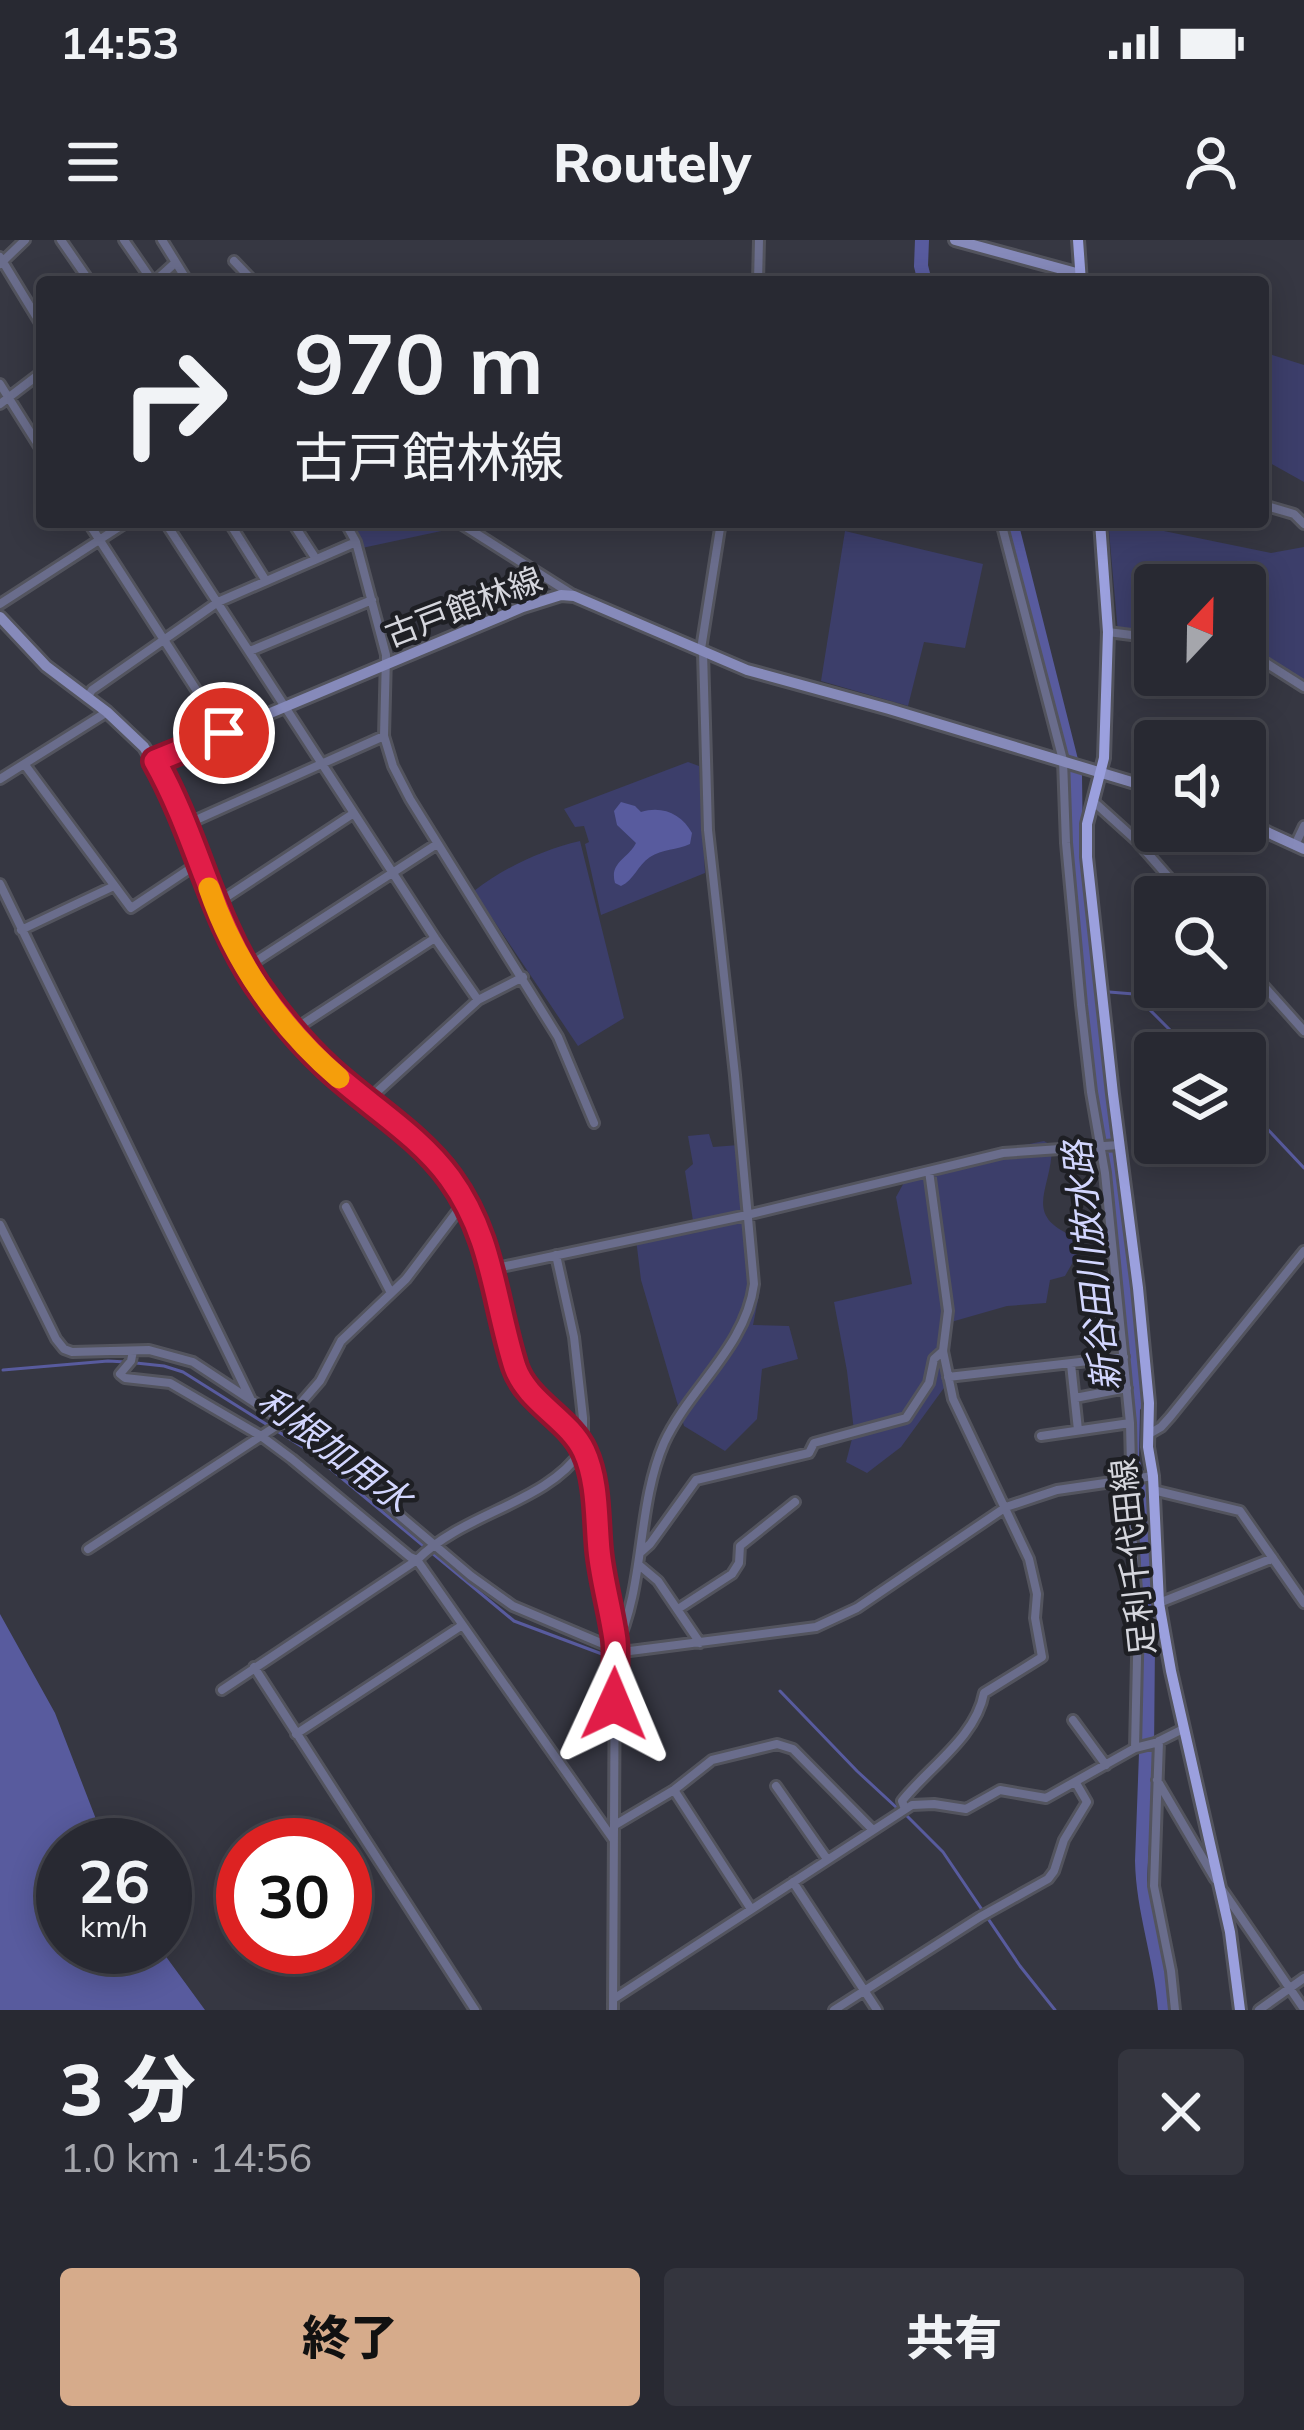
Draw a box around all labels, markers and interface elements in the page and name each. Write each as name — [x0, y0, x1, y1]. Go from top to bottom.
text: 14:53 — [60, 14, 179, 70]
text: Routely — [553, 128, 751, 196]
icon: menu — [60, 129, 126, 195]
icon: person — [1178, 129, 1244, 195]
text: 970 m — [294, 310, 544, 415]
icon: right — [96, 324, 252, 480]
text: 古戸館林線 — [294, 423, 564, 491]
street label: 古戸館林線 — [379, 557, 547, 655]
north arrow — [1134, 564, 1266, 696]
map controls — [1134, 564, 1266, 1164]
pin — [173, 682, 275, 784]
icon: arrive — [191, 700, 257, 766]
button: sound — [1134, 720, 1266, 852]
button: search — [1134, 876, 1266, 1008]
button: layers — [1134, 1032, 1266, 1164]
water label: 新谷田川放水路 — [1053, 1135, 1129, 1394]
water label: 利根加用水 — [250, 1377, 424, 1524]
street label: 足利千代田線 — [1101, 1456, 1163, 1658]
position arrow — [551, 1641, 677, 1767]
speed limit sign: 30 — [216, 1818, 372, 1974]
text: 26 — [78, 1843, 150, 1918]
text: km/h — [80, 1907, 148, 1945]
text: 3 分 — [60, 2043, 196, 2133]
button: close — [1118, 2049, 1244, 2175]
text: 1.0 km · 14:56 — [60, 2133, 312, 2182]
button: 終了 — [60, 2268, 640, 2406]
button: 共有 — [664, 2268, 1244, 2406]

